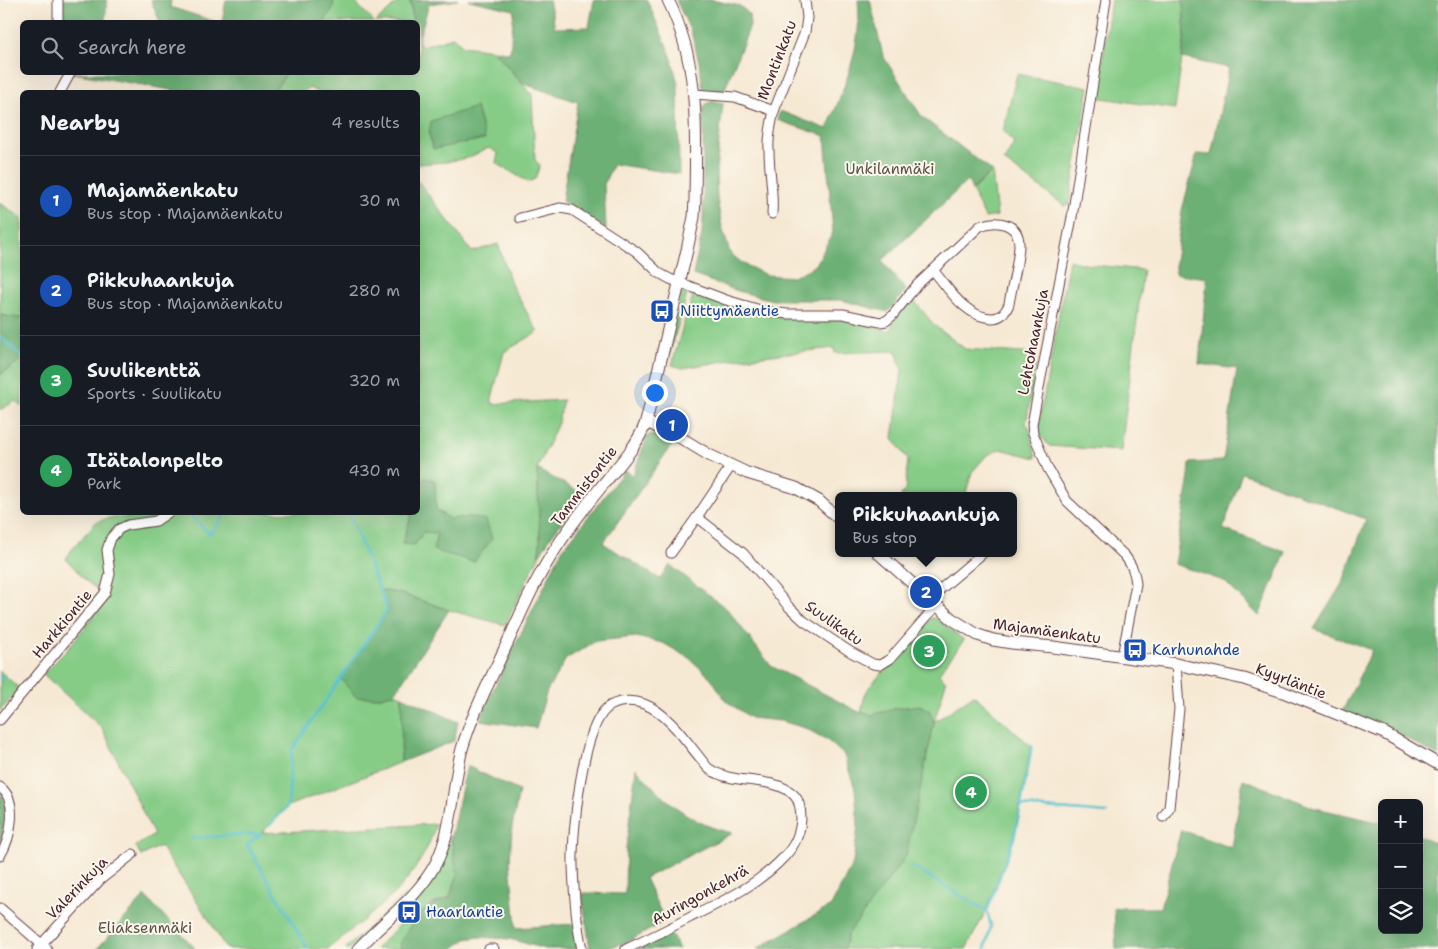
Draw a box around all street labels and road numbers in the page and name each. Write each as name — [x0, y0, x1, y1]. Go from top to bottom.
street label: Montinkatu — [753, 17, 801, 103]
street label: Lehtohaankuja — [1013, 287, 1053, 397]
street label: Tammistontie — [546, 442, 622, 530]
street label: Harkkiontie — [27, 585, 97, 663]
street label: Suulikatu — [801, 596, 867, 650]
street label: Majamäenkatu — [992, 614, 1102, 648]
street label: Kyyrläntie — [1253, 658, 1329, 704]
street label: Valerinkuja — [42, 852, 113, 924]
street label: Auringonkehrä — [648, 860, 752, 930]

